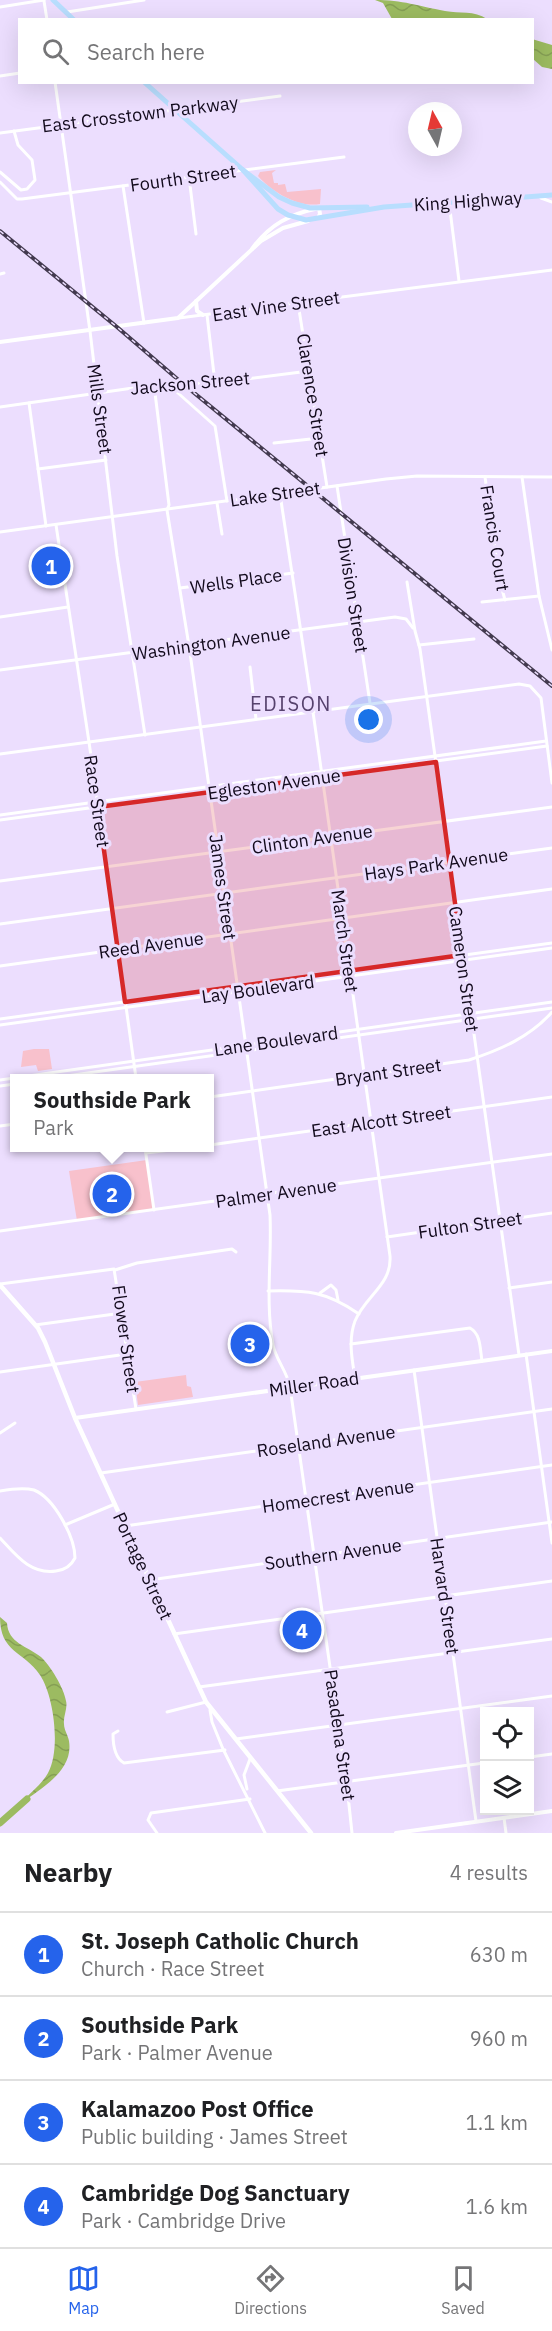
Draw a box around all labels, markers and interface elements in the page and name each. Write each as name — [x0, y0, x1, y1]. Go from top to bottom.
search box — [18, 18, 534, 84]
icon: search — [39, 35, 72, 68]
text: Search here — [87, 37, 205, 66]
street label: East Crosstown Parkway — [41, 91, 239, 137]
north arrow — [408, 102, 462, 156]
street label: Fourth Street — [129, 159, 237, 197]
street label: King Highway — [413, 186, 523, 216]
street label: East Vine Street — [211, 286, 341, 326]
street label: Clarence Street — [292, 332, 334, 458]
street label: Mills Street — [82, 362, 118, 456]
street label: Jackson Street — [129, 366, 251, 400]
street label: Lake Street — [228, 476, 322, 512]
street label: Francis Court — [475, 483, 515, 593]
street label: Division Street — [332, 535, 374, 655]
pin: 1 — [32, 544, 70, 588]
street label: Wells Place — [189, 563, 284, 599]
street label: Washington Avenue — [130, 620, 292, 665]
district label: EDISON — [250, 690, 332, 717]
your location — [354, 705, 383, 734]
street label: Race Street — [79, 753, 115, 849]
street label: Egleston Avenue — [206, 763, 342, 805]
street label: Clinton Avenue — [250, 819, 374, 859]
street label: James Street — [204, 833, 242, 941]
street label: Hays Park Avenue — [363, 843, 509, 885]
street label: March Street — [326, 888, 364, 994]
street label: Cameron Street — [444, 905, 484, 1033]
street label: Reed Avenue — [97, 926, 205, 964]
street label: Lay Boulevard — [200, 970, 316, 1008]
street label: Lane Boulevard — [213, 1021, 339, 1061]
street label: Bryant Street — [333, 1053, 443, 1091]
popup — [10, 1074, 214, 1152]
text: Southside Park — [33, 1085, 191, 1114]
street label: East Alcott Street — [310, 1100, 452, 1142]
text: Park — [33, 1114, 74, 1141]
pin: 2 — [92, 1172, 132, 1216]
street label: Palmer Avenue — [214, 1173, 338, 1213]
street label: Fulton Street — [416, 1206, 524, 1244]
street label: Flower Street — [107, 1284, 145, 1394]
pin: 3 — [230, 1322, 270, 1366]
street label: Miller Road — [267, 1366, 361, 1402]
street label: Roseland Avenue — [255, 1420, 397, 1462]
street label: Homecrest Avenue — [261, 1474, 416, 1518]
street label: Portage Street — [108, 1509, 178, 1623]
street label: Southern Avenue — [263, 1533, 403, 1575]
street label: Harvard Street — [425, 1536, 465, 1656]
pin: 4 — [282, 1608, 322, 1652]
street label: Pasadena Street — [319, 1668, 361, 1802]
map controls — [480, 1707, 534, 1815]
button: locate — [480, 1707, 534, 1761]
button: layers — [480, 1761, 534, 1815]
text: Nearby — [24, 1855, 112, 1889]
text: 4 results — [450, 1859, 528, 1886]
text: St. Joseph Catholic Church — [81, 1926, 359, 1955]
text: 1 — [38, 1941, 50, 1968]
text: 630 m — [470, 1941, 528, 1968]
text: Church · Race Street — [81, 1955, 265, 1982]
text: Southside Park — [81, 2010, 238, 2039]
text: 2 — [38, 2025, 50, 2052]
text: 960 m — [470, 2025, 528, 2052]
text: Park · Palmer Avenue — [81, 2039, 273, 2066]
text: Kalamazoo Post Office — [81, 2094, 314, 2123]
text: 3 — [38, 2109, 50, 2136]
text: 1.1 km — [466, 2109, 528, 2136]
text: Public building · James Street — [81, 2123, 348, 2150]
text: Cambridge Dog Sanctuary — [81, 2178, 350, 2207]
text: 4 — [38, 2193, 50, 2220]
text: 1.6 km — [466, 2193, 528, 2220]
text: Park · Cambridge Drive — [81, 2207, 286, 2234]
tab: Map — [67, 2262, 100, 2318]
tab: Directions — [234, 2262, 307, 2318]
tab: Saved — [441, 2262, 485, 2318]

